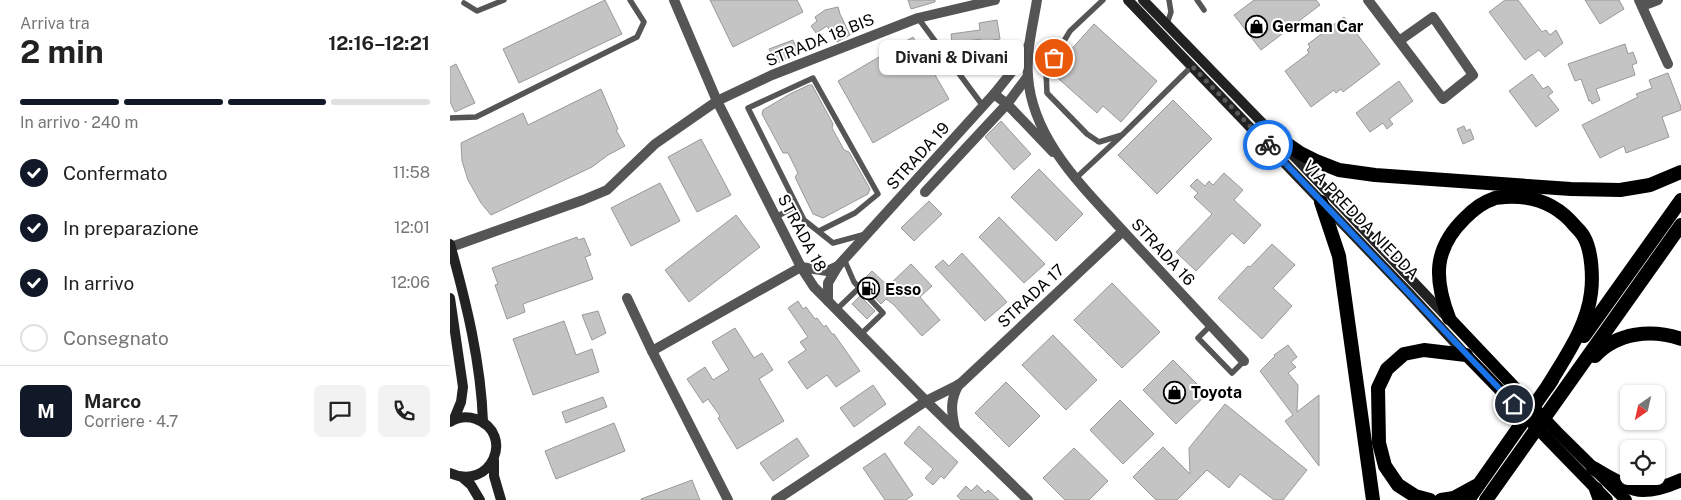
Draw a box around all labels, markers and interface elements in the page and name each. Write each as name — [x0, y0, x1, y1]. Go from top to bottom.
street label: STRADA 18 BIS — [763, 10, 877, 70]
text: Arriva tra — [20, 14, 90, 33]
shop icon: German Car — [1244, 14, 1268, 38]
place label: German Car — [1272, 17, 1364, 36]
text: 12:16–12:21 — [328, 32, 430, 54]
text: 2 min — [20, 33, 104, 70]
pin — [1033, 37, 1075, 79]
callout: Divani & Divani — [879, 40, 1024, 76]
icon: bag — [1040, 44, 1068, 72]
text: Divani & Divani — [895, 48, 1008, 67]
text: In arrivo · 240 m — [20, 113, 138, 132]
street label: STRADA 19 — [883, 118, 953, 194]
courier — [1243, 120, 1293, 170]
icon: bike — [1254, 131, 1282, 159]
street label: VIA PREDDA NIEDDA — [1299, 156, 1423, 284]
icon: check — [20, 159, 48, 187]
text: Confermato — [63, 162, 167, 184]
text: 11:58 — [393, 163, 430, 182]
street label: STRADA 18 — [774, 191, 830, 275]
icon: check — [20, 214, 48, 242]
street label: STRADA 16 — [1127, 215, 1199, 289]
text: In preparazione — [63, 217, 199, 239]
text: 12:01 — [394, 218, 430, 237]
street label: STRADA 17 — [994, 260, 1068, 332]
icon: check — [20, 269, 48, 297]
text: In arrivo — [63, 272, 134, 294]
text: 12:06 — [391, 273, 430, 292]
fuel station icon: Esso — [857, 277, 881, 301]
place label: Esso — [885, 280, 921, 299]
text: Consegnato — [63, 327, 169, 349]
shop icon: Toyota — [1163, 380, 1187, 404]
place label: Toyota — [1191, 383, 1242, 402]
pin — [1493, 383, 1535, 425]
button: chat — [314, 385, 366, 437]
button: phone — [378, 385, 430, 437]
north arrow — [1620, 385, 1665, 430]
map controls — [1620, 385, 1665, 485]
text: Marco — [84, 390, 141, 412]
icon: home — [1500, 390, 1528, 418]
text: M — [37, 400, 55, 422]
text: Corriere · 4.7 — [84, 412, 178, 431]
button: locate — [1620, 440, 1665, 485]

